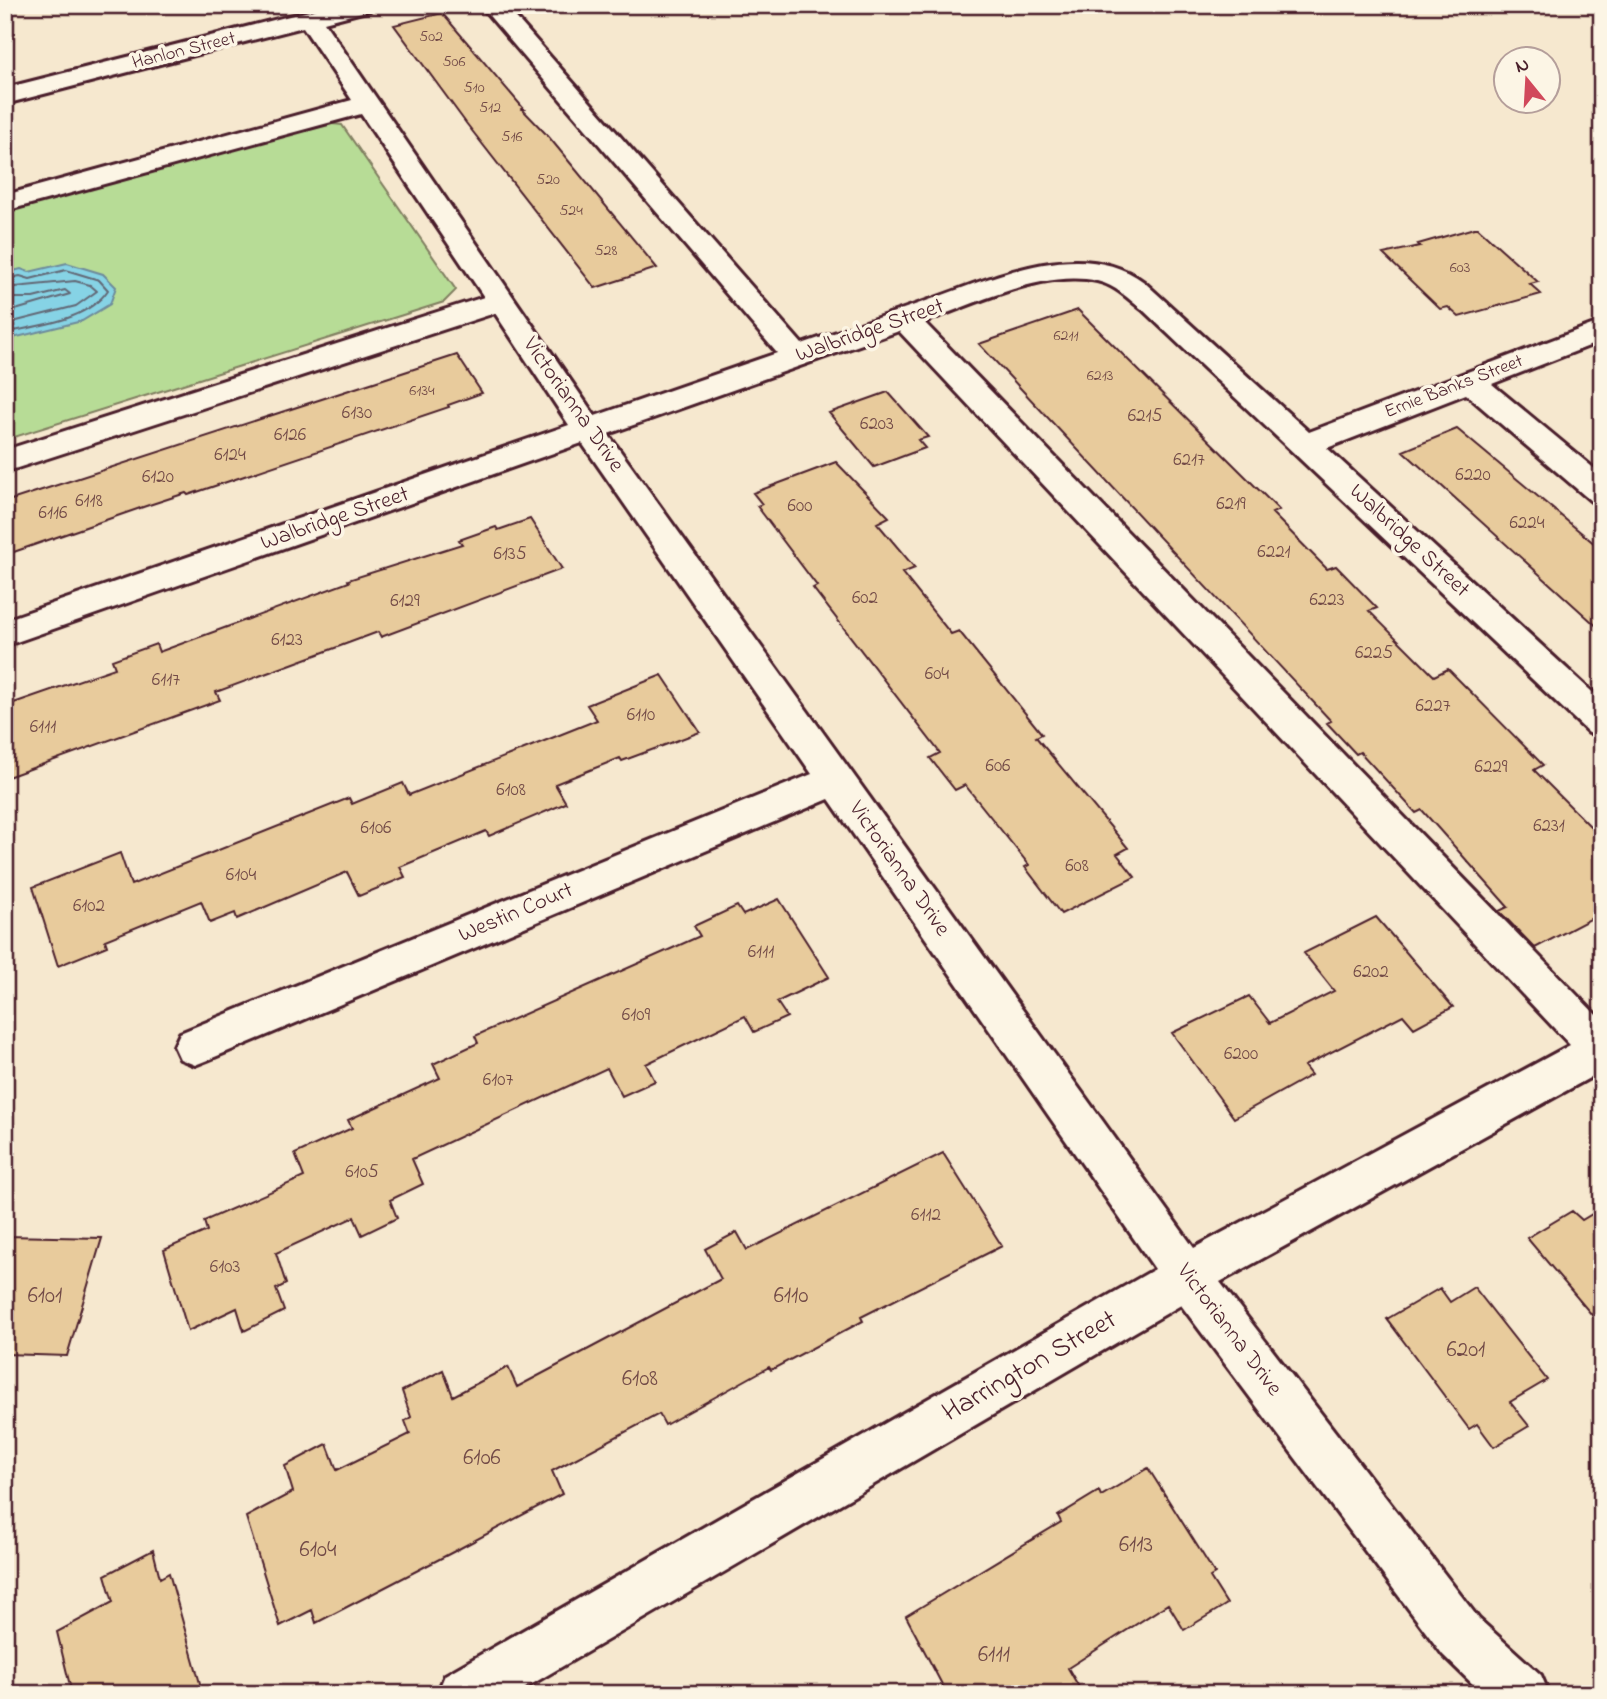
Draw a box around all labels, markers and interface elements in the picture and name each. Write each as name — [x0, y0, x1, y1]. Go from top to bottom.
street label: Hanlon Street — [129, 25, 239, 77]
house number: 502 — [419, 25, 443, 49]
north arrow — [1492, 46, 1562, 116]
house number: 506 — [442, 50, 466, 74]
text: N — [1512, 51, 1533, 81]
house number: 510 — [463, 76, 485, 100]
house number: 512 — [479, 96, 501, 120]
house number: 516 — [501, 125, 523, 149]
house number: 520 — [536, 168, 560, 192]
house number: 524 — [559, 199, 583, 223]
house number: 528 — [594, 239, 618, 263]
house number: 603 — [1450, 256, 1470, 280]
street label: Walbridge Street — [791, 290, 949, 373]
house number: 6211 — [1053, 324, 1079, 348]
street label: Victorianna Drive — [513, 330, 632, 480]
street label: Ernie Banks Street — [1381, 348, 1528, 426]
house number: 6213 — [1087, 364, 1113, 388]
house number: 6134 — [409, 379, 435, 403]
house number: 6130 — [342, 400, 372, 427]
house number: 6215 — [1128, 403, 1162, 430]
house number: 6203 — [860, 411, 894, 438]
house number: 6126 — [274, 422, 306, 449]
house number: 6124 — [214, 442, 246, 469]
house number: 6217 — [1173, 447, 1205, 474]
house number: 6220 — [1455, 462, 1491, 489]
house number: 6120 — [142, 464, 174, 491]
street label: Walbridge Street — [1340, 476, 1477, 607]
street label: Walbridge Street — [256, 478, 414, 561]
house number: 6118 — [75, 488, 103, 515]
house number: 6219 — [1216, 491, 1246, 518]
house number: 600 — [788, 493, 812, 520]
house number: 6116 — [39, 500, 67, 527]
house number: 6224 — [1509, 510, 1545, 537]
house number: 6221 — [1257, 539, 1291, 566]
house number: 6135 — [493, 541, 527, 568]
house number: 602 — [852, 585, 878, 612]
house number: 6223 — [1309, 587, 1345, 614]
house number: 6129 — [390, 588, 420, 615]
house number: 6123 — [271, 627, 303, 654]
house number: 6225 — [1355, 640, 1393, 667]
house number: 604 — [925, 661, 949, 688]
house number: 6117 — [152, 667, 180, 694]
house number: 6227 — [1415, 693, 1451, 720]
house number: 6110 — [627, 702, 655, 729]
house number: 6111 — [30, 714, 56, 741]
house number: 606 — [986, 753, 1010, 780]
house number: 6229 — [1475, 754, 1508, 781]
house number: 6108 — [496, 777, 526, 804]
street label: Victorianna Drive — [839, 794, 958, 944]
house number: 6231 — [1533, 813, 1565, 840]
house number: 6106 — [361, 815, 391, 842]
house number: 608 — [1065, 853, 1089, 880]
house number: 6104 — [226, 862, 256, 889]
street label: Westin Court — [454, 874, 579, 952]
house number: 6102 — [73, 893, 105, 920]
house number: 6111 — [748, 939, 774, 966]
house number: 6202 — [1353, 959, 1389, 986]
house number: 6109 — [622, 1002, 650, 1029]
house number: 6200 — [1224, 1041, 1258, 1068]
house number: 6107 — [483, 1067, 513, 1094]
house number: 6105 — [345, 1159, 379, 1186]
house number: 6112 — [911, 1202, 941, 1229]
house number: 6103 — [210, 1254, 240, 1281]
street label: Victorianna Drive — [1168, 1256, 1290, 1404]
house number: 6101 — [28, 1280, 62, 1313]
house number: 6110 — [774, 1280, 808, 1313]
street label: Harrington Street — [935, 1300, 1125, 1434]
house number: 6201 — [1447, 1334, 1485, 1367]
house number: 6108 — [622, 1363, 658, 1396]
house number: 6106 — [463, 1442, 501, 1475]
house number: 6113 — [1119, 1529, 1153, 1562]
house number: 6104 — [300, 1534, 337, 1567]
house number: 6111 — [978, 1639, 1010, 1672]

